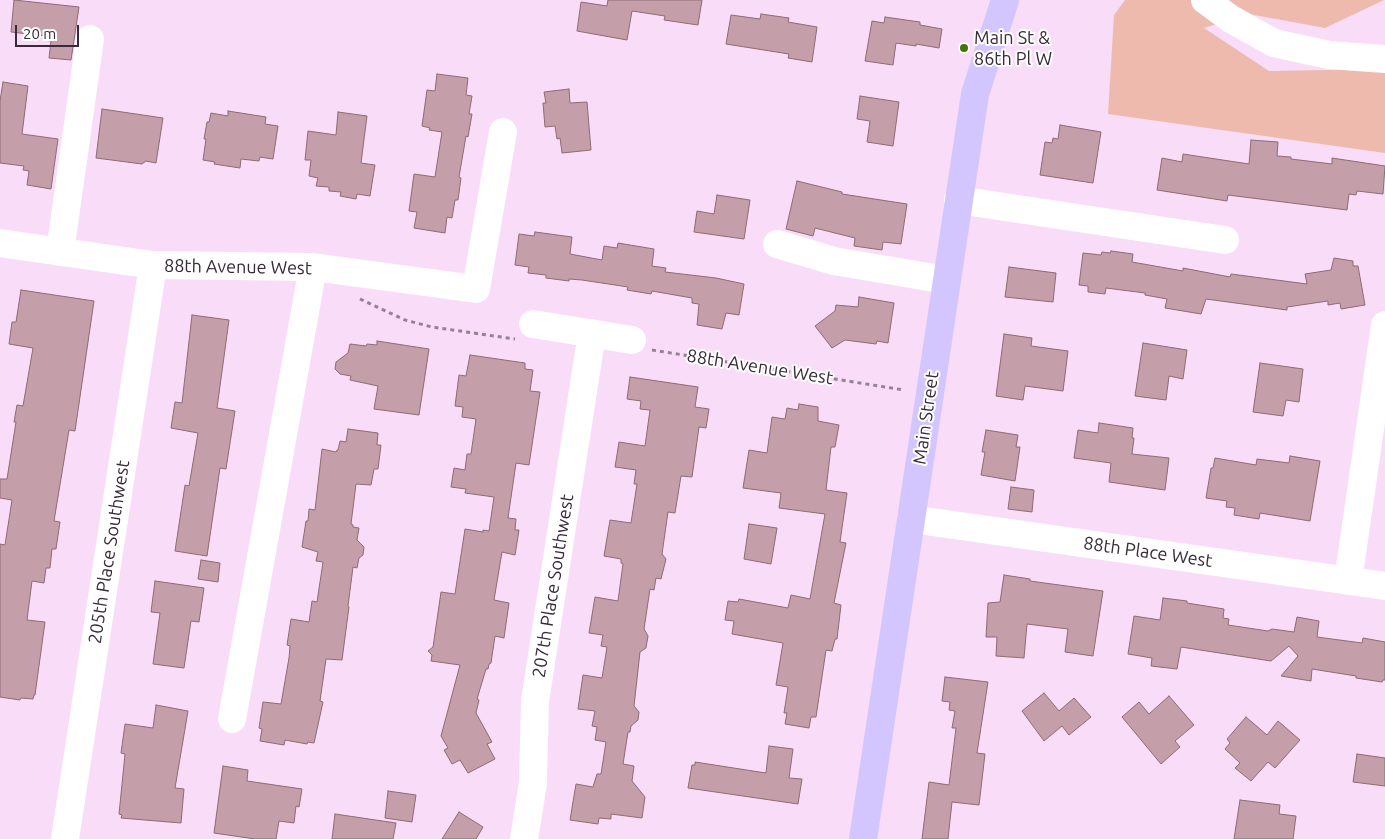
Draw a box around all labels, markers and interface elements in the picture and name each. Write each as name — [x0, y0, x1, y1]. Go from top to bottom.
scale bar — [18, 15, 81, 47]
text: 20 m — [23, 25, 56, 42]
place label: Main St & 86th Pl W — [974, 27, 1052, 70]
marker: Main St & 86th Pl W — [958, 42, 970, 54]
street label: 88th Avenue West — [164, 255, 312, 279]
street label: 88th Avenue West — [685, 345, 835, 389]
street label: Main Street — [909, 370, 943, 466]
street label: 205th Place Southwest — [84, 459, 134, 645]
street label: 207th Place Southwest — [528, 493, 578, 679]
street label: 88th Place West — [1082, 532, 1214, 572]

